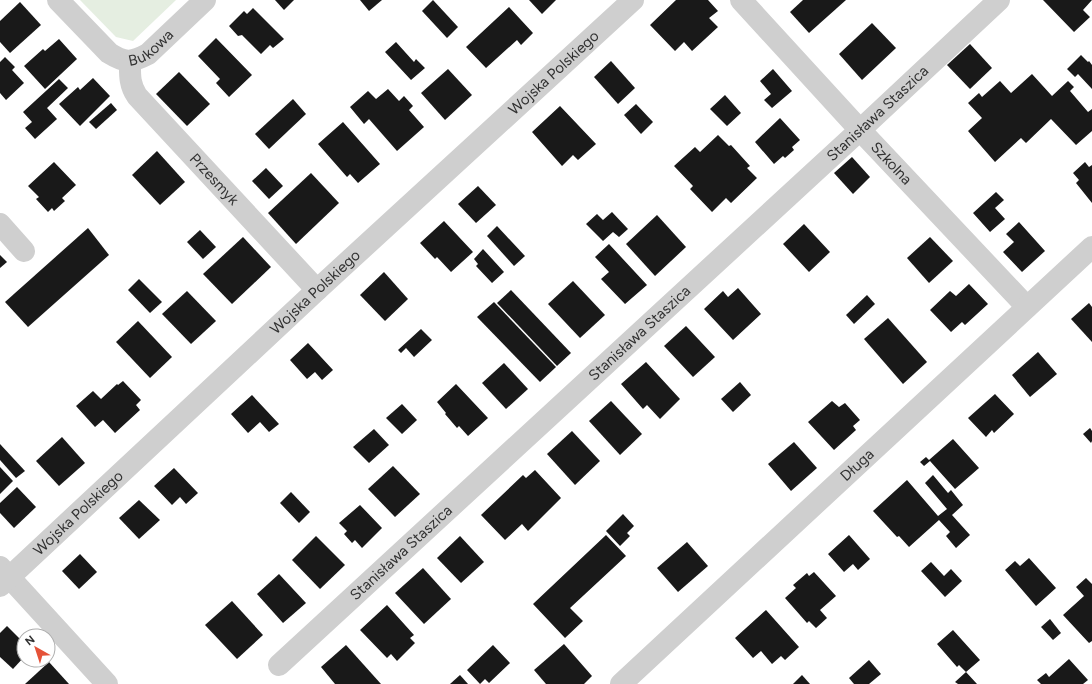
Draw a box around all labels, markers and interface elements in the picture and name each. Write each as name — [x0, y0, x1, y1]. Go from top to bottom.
street label: Bukowa — [127, 26, 177, 70]
street label: Wojska Polskiego — [505, 27, 603, 119]
street label: Stanisława Staszica — [823, 62, 932, 165]
street label: Szkolna — [867, 138, 916, 188]
street label: Przesmyk — [186, 150, 243, 209]
street label: Wojska Polskiego — [266, 246, 364, 338]
street label: Stanisława Staszica — [585, 282, 694, 385]
street label: Długa — [836, 445, 878, 485]
street label: Wojska Polskiego — [30, 467, 127, 559]
street label: Stanisława Staszica — [346, 501, 456, 604]
north arrow — [16, 628, 56, 668]
text: N — [23, 633, 37, 648]

